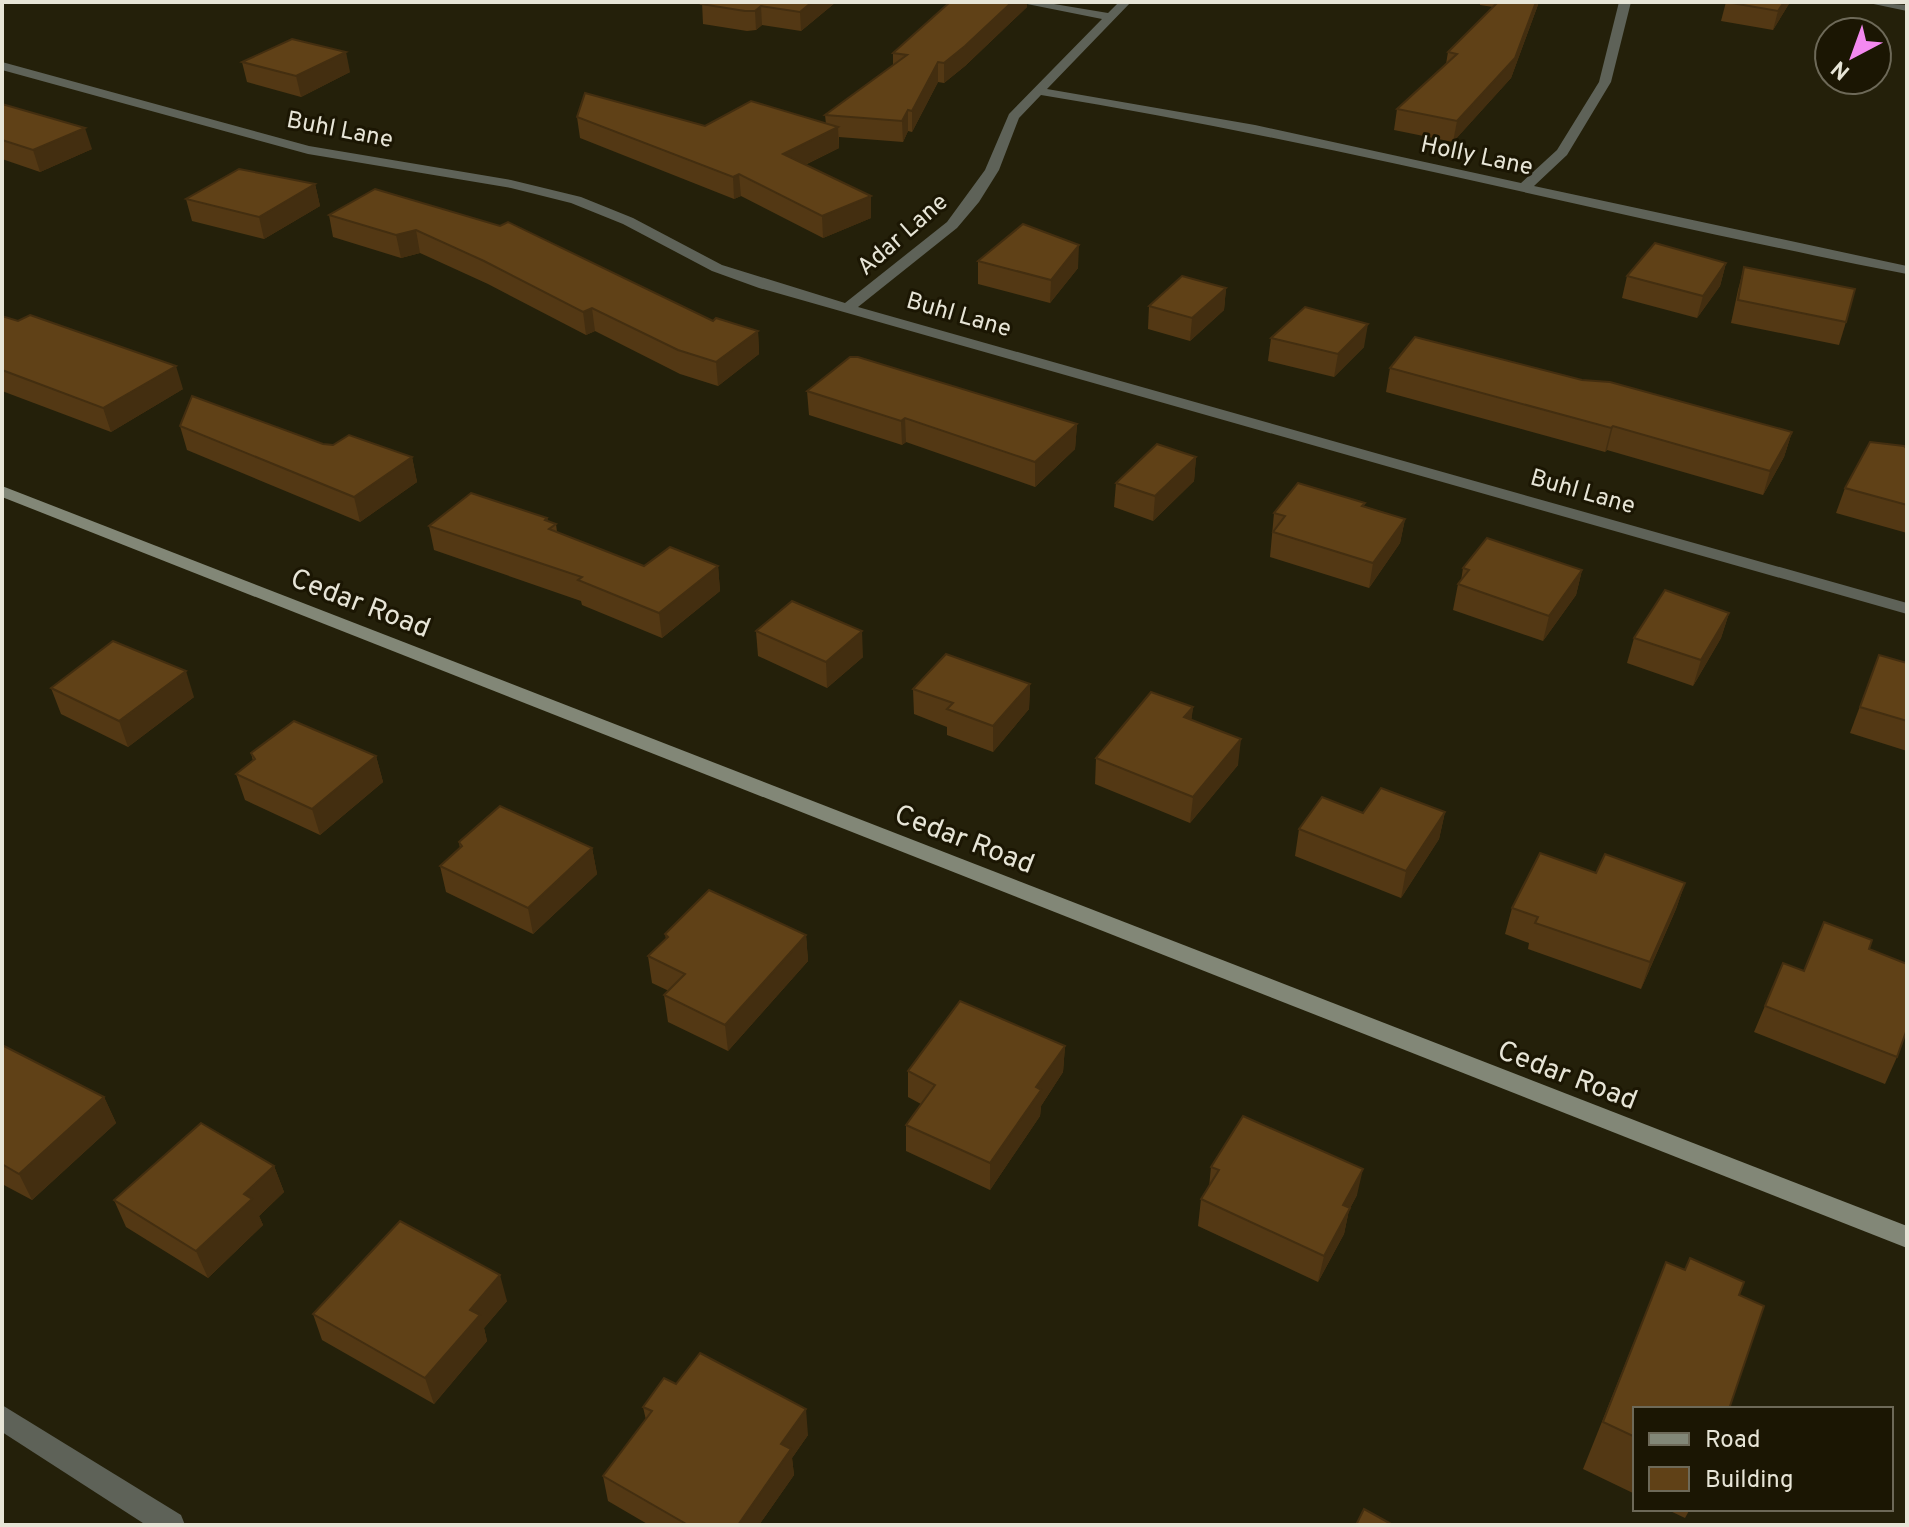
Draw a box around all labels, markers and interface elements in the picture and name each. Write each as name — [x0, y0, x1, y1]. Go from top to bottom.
north arrow — [1813, 16, 1893, 96]
text: N — [1827, 54, 1856, 85]
street label: Buhl Lane — [284, 106, 395, 156]
street label: Holly Lane — [1418, 130, 1536, 184]
street label: Adar Lane — [852, 188, 955, 283]
street label: Buhl Lane — [902, 287, 1014, 345]
street label: Buhl Lane — [1526, 464, 1638, 522]
street label: Cedar Road — [285, 562, 435, 648]
street label: Cedar Road — [889, 798, 1039, 884]
street label: Cedar Road — [1492, 1034, 1642, 1120]
legend — [1633, 1407, 1893, 1511]
text: Road — [1705, 1426, 1761, 1456]
text: Building — [1705, 1466, 1794, 1496]

